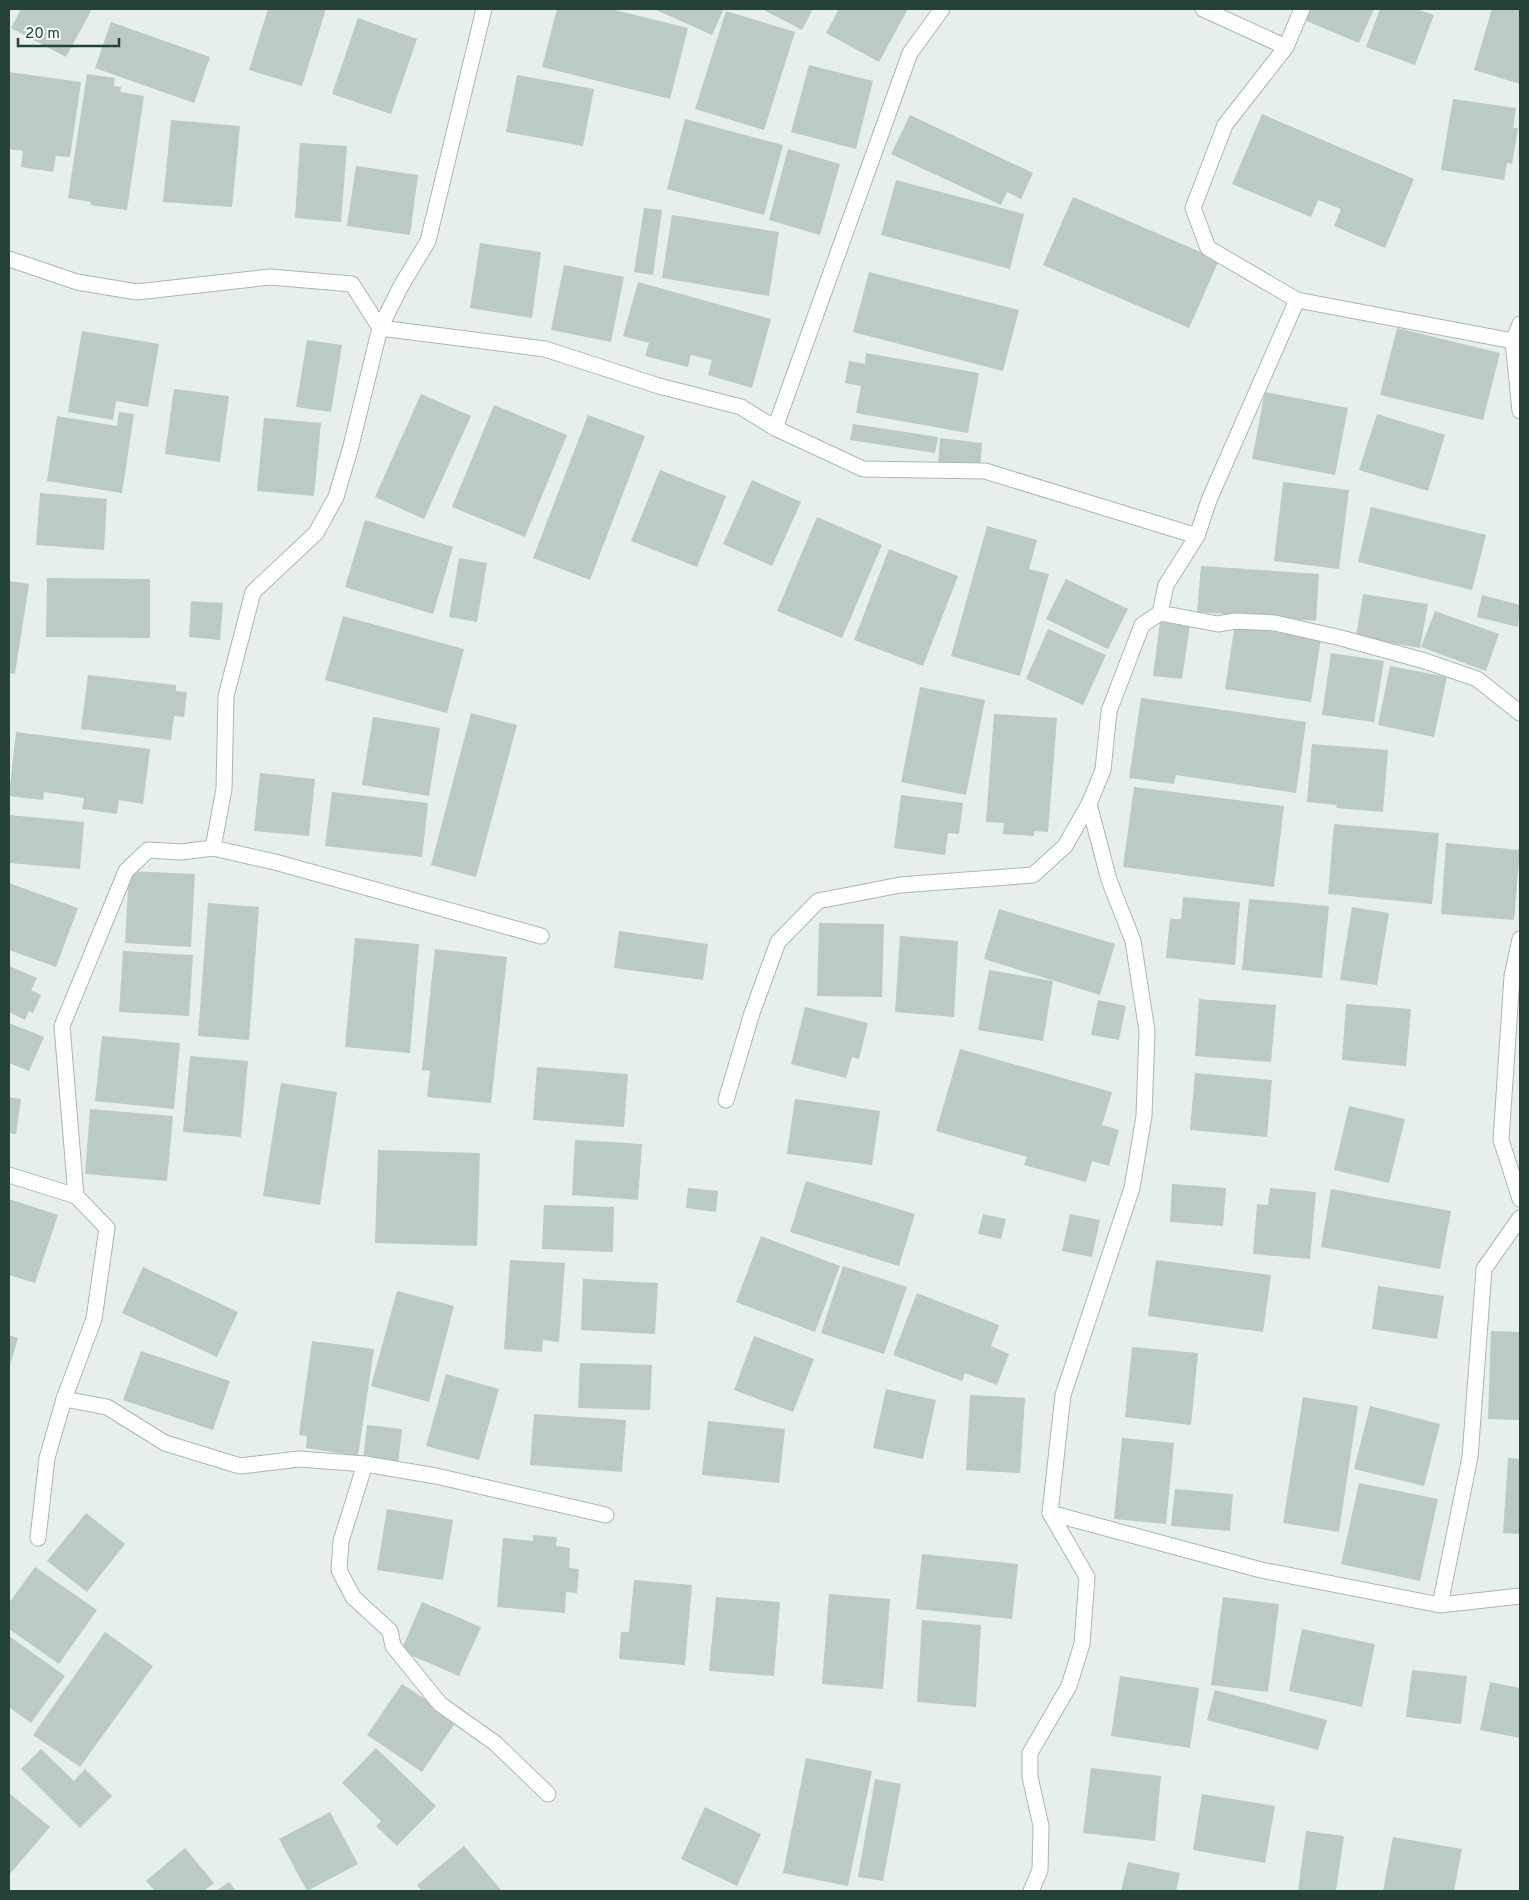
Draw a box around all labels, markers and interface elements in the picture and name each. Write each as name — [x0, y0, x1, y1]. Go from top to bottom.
scale bar — [18, 15, 119, 47]
text: 20 m — [25, 25, 60, 44]

